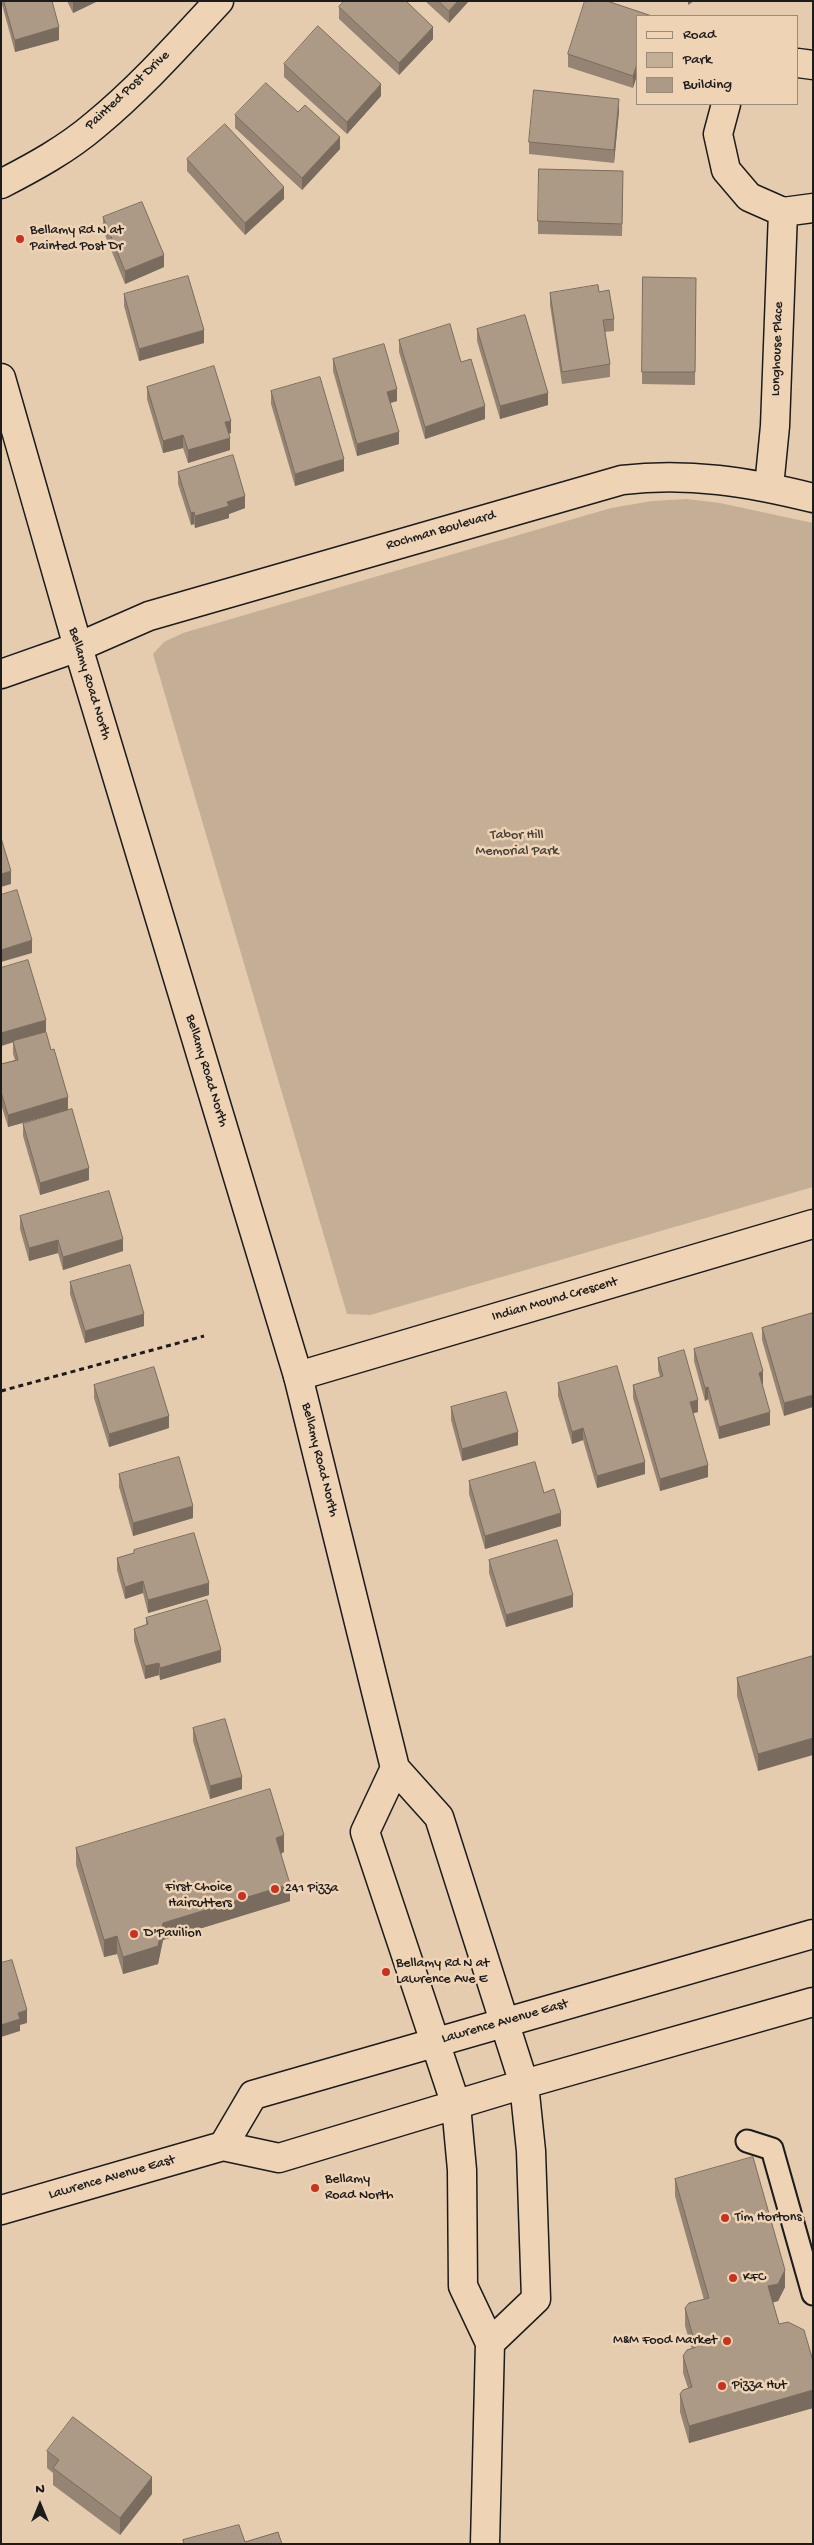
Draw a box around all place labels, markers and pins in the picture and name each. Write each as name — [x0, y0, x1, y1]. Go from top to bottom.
place label: Bellamy Rd N at Painted Post Dr — [30, 223, 123, 256]
marker: Bellamy Rd N at Painted Post Dr — [14, 233, 26, 245]
place label: First Choice Haircutters — [165, 1880, 232, 1912]
place label: 241 Pizza — [285, 1881, 338, 1897]
marker: 241 Pizza — [269, 1883, 281, 1895]
marker: First Choice Haircutters — [236, 1890, 248, 1902]
place label: D'Pavilion — [144, 1926, 201, 1942]
marker: D'Pavilion — [128, 1928, 140, 1940]
place label: Bellamy Rd N at Lawrence Ave E — [396, 1956, 489, 1988]
marker: Bellamy Rd N at Lawrence Ave E — [380, 1966, 392, 1978]
place label: Bellamy Road North — [325, 2172, 393, 2204]
marker: Bellamy Road North — [309, 2182, 321, 2194]
place label: Tim Hortons — [735, 2210, 802, 2226]
marker: Tim Hortons — [719, 2212, 731, 2224]
place label: KFC — [743, 2270, 765, 2286]
marker: KFC — [727, 2272, 739, 2284]
place label: M&M Food Market — [613, 2333, 717, 2349]
marker: M&M Food Market — [721, 2335, 733, 2347]
place label: Pizza Hut — [732, 2378, 786, 2394]
marker: Pizza Hut — [716, 2380, 728, 2392]

